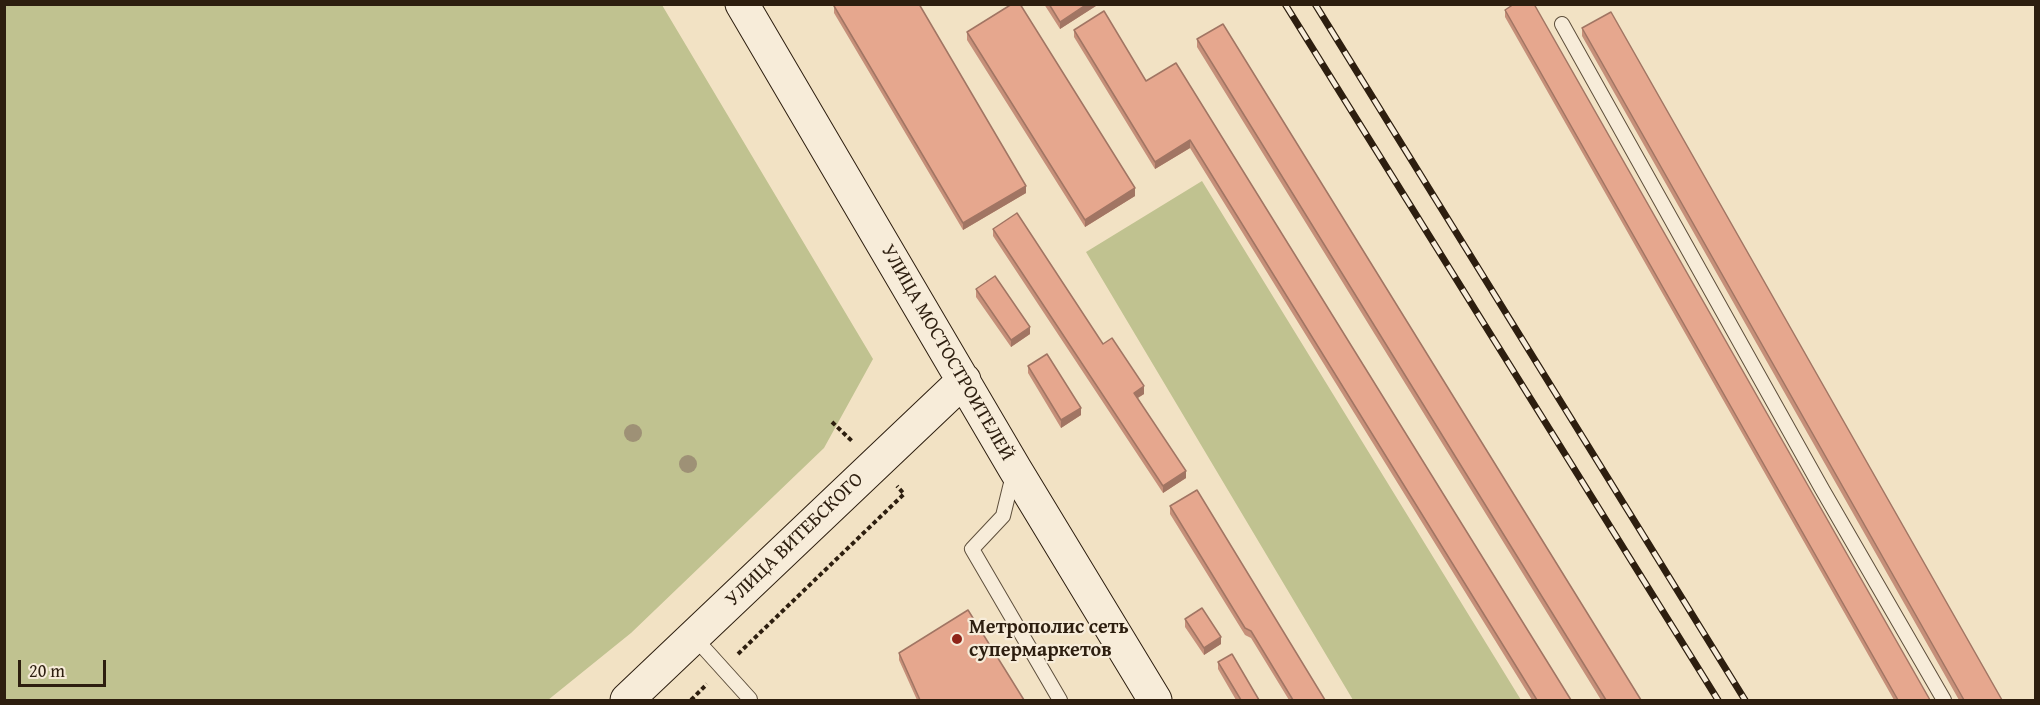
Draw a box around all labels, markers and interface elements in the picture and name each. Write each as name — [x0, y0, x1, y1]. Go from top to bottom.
street label: УЛИЦА МОСТОСТРОИТЕЛЕЙ — [875, 241, 1019, 465]
street label: УЛИЦА ВИТЕБСКОГО — [721, 468, 869, 612]
place label: Метрополис cеть супермаркетов — [969, 616, 1129, 663]
marker: Метрополис cеть супермаркетов — [950, 632, 964, 646]
scale bar — [21, 648, 110, 686]
text: 20 m — [29, 657, 65, 684]

